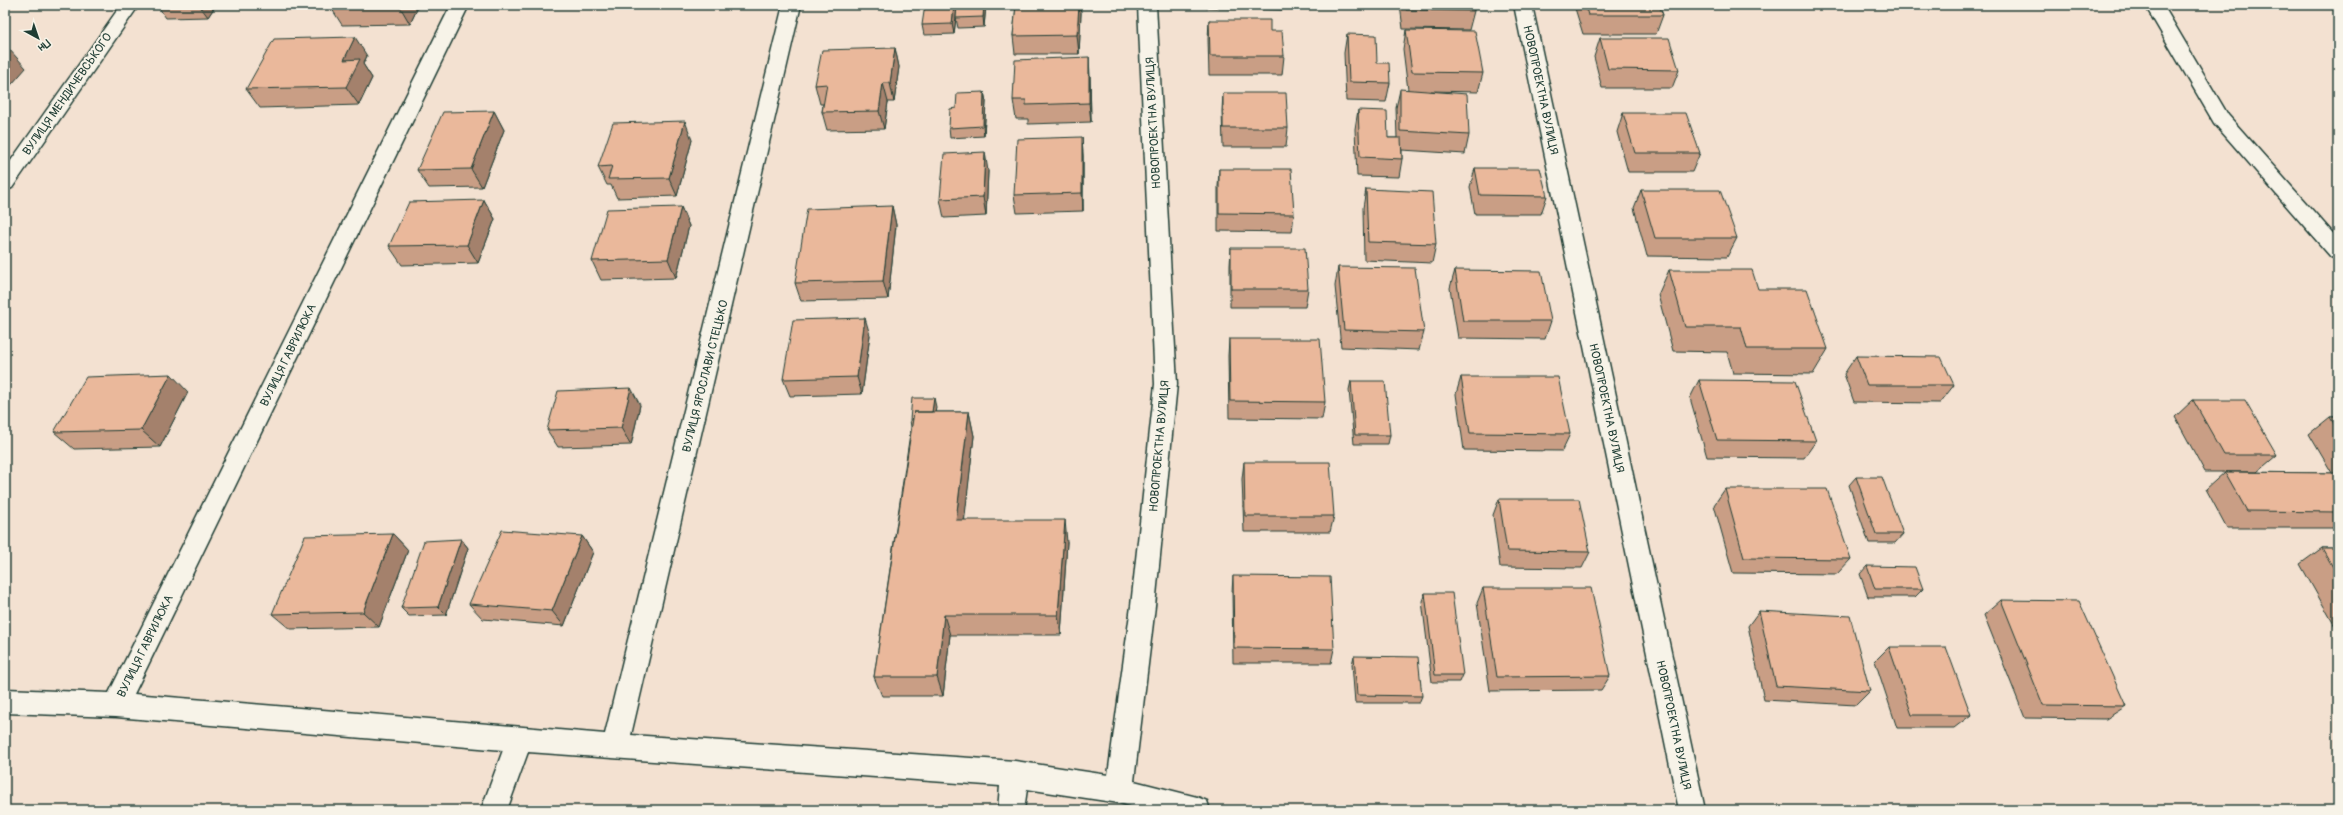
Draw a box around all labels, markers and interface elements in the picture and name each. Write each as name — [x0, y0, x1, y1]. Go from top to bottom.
north arrow — [18, 18, 58, 58]
street label: НОВОПРОЕКТНА ВУЛИЦЯ — [1519, 24, 1562, 156]
street label: ВУЛИЦЯ МЕНДИЧЕВСЬКОГО — [19, 30, 116, 158]
text: Пн — [35, 36, 53, 54]
street label: НОВОПРОЕКТНА ВУЛИЦЯ — [1143, 57, 1164, 189]
street label: ВУЛИЦЯ ЯРОСЛАВИ СТЕЦЬКО — [679, 298, 732, 454]
street label: ВУЛИЦЯ ГАВРИЛЮКА — [257, 301, 320, 409]
street label: НОВОПРОЕКТНА ВУЛИЦЯ — [1585, 342, 1628, 474]
street label: НОВОПРОЕКТНА ВУЛИЦЯ — [1146, 380, 1173, 512]
street label: ВУЛИЦЯ ГАВРИЛЮКА — [114, 592, 177, 700]
street label: НОВОПРОЕКТНА ВУЛИЦЯ — [1652, 659, 1695, 791]

